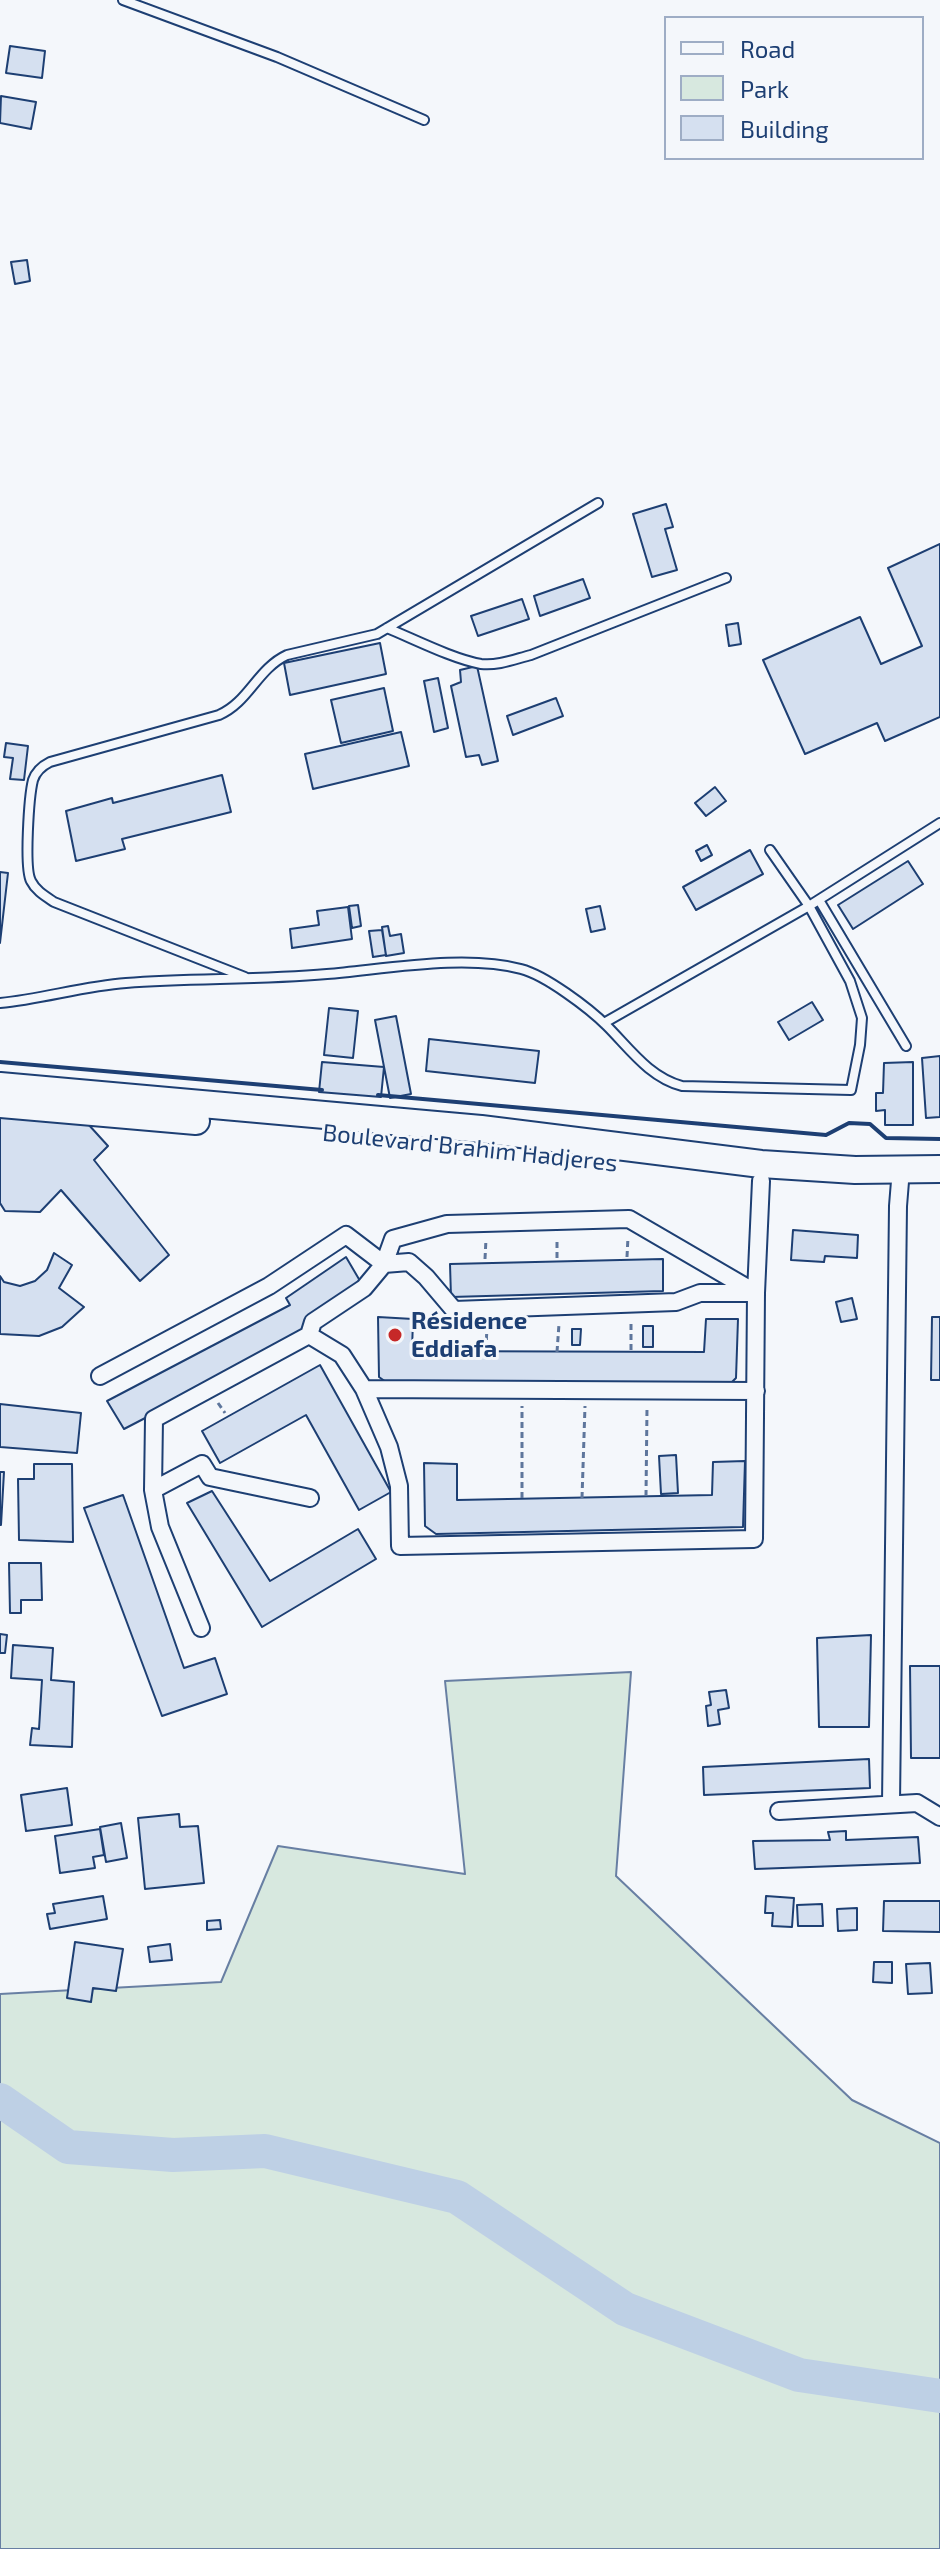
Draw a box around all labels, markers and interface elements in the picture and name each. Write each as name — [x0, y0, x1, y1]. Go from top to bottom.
legend — [664, 16, 924, 160]
text: Road — [740, 34, 795, 63]
text: Park — [740, 74, 789, 103]
text: Building — [740, 114, 829, 143]
street label: Boulevard Brahim Hadjeres — [321, 1118, 619, 1178]
place label: Résidence Eddiafa — [411, 1307, 527, 1363]
marker: Résidence Eddiafa — [386, 1326, 404, 1344]

